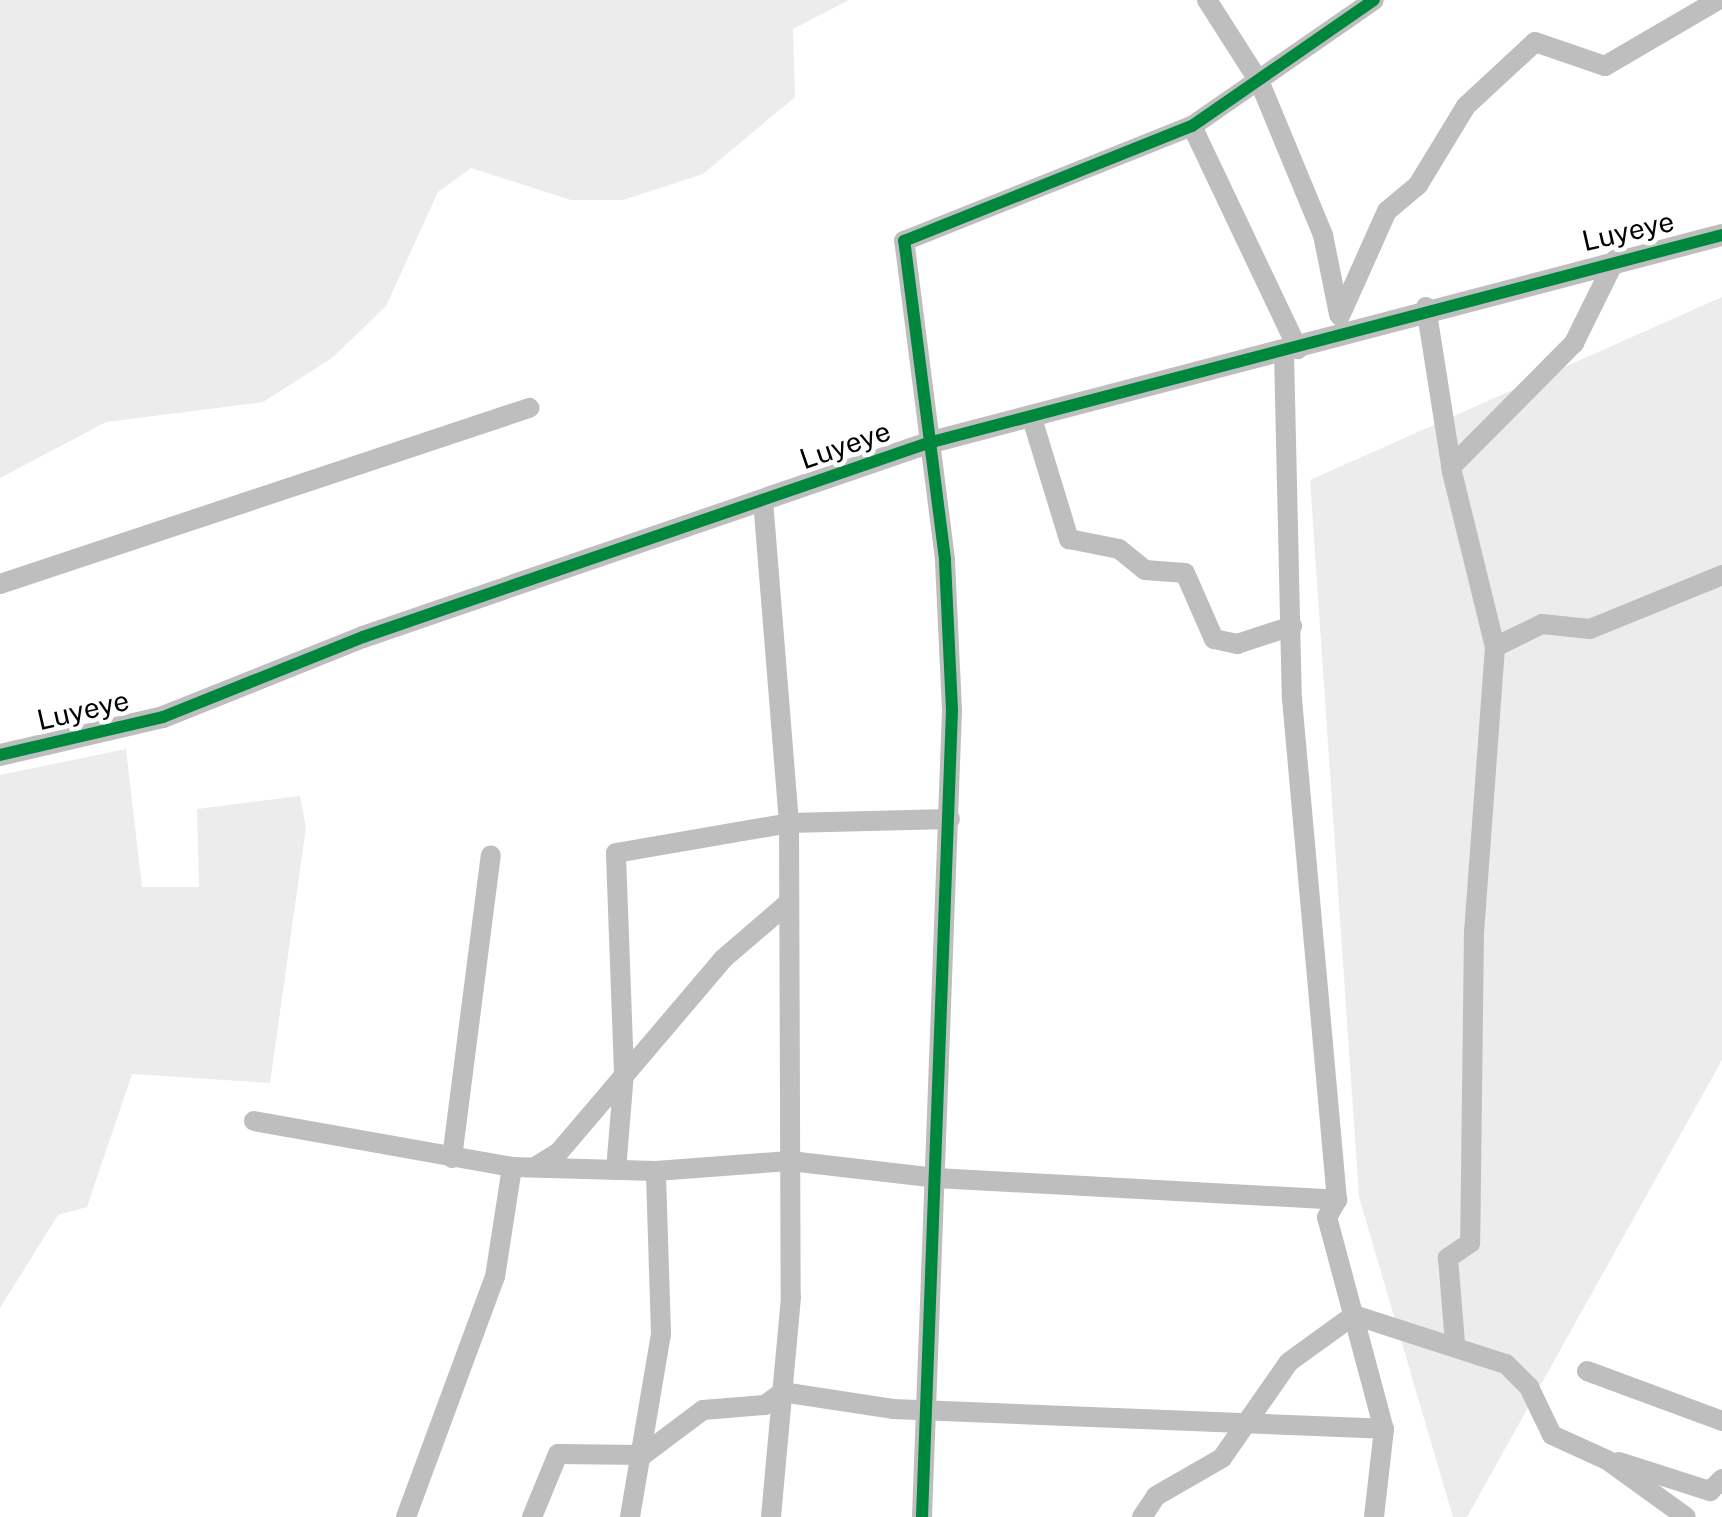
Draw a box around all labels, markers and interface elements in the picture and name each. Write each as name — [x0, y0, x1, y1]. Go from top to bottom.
street label: Luyeye — [1579, 204, 1677, 258]
street label: Luyeye — [795, 414, 895, 476]
street label: Luyeye — [34, 683, 132, 737]

